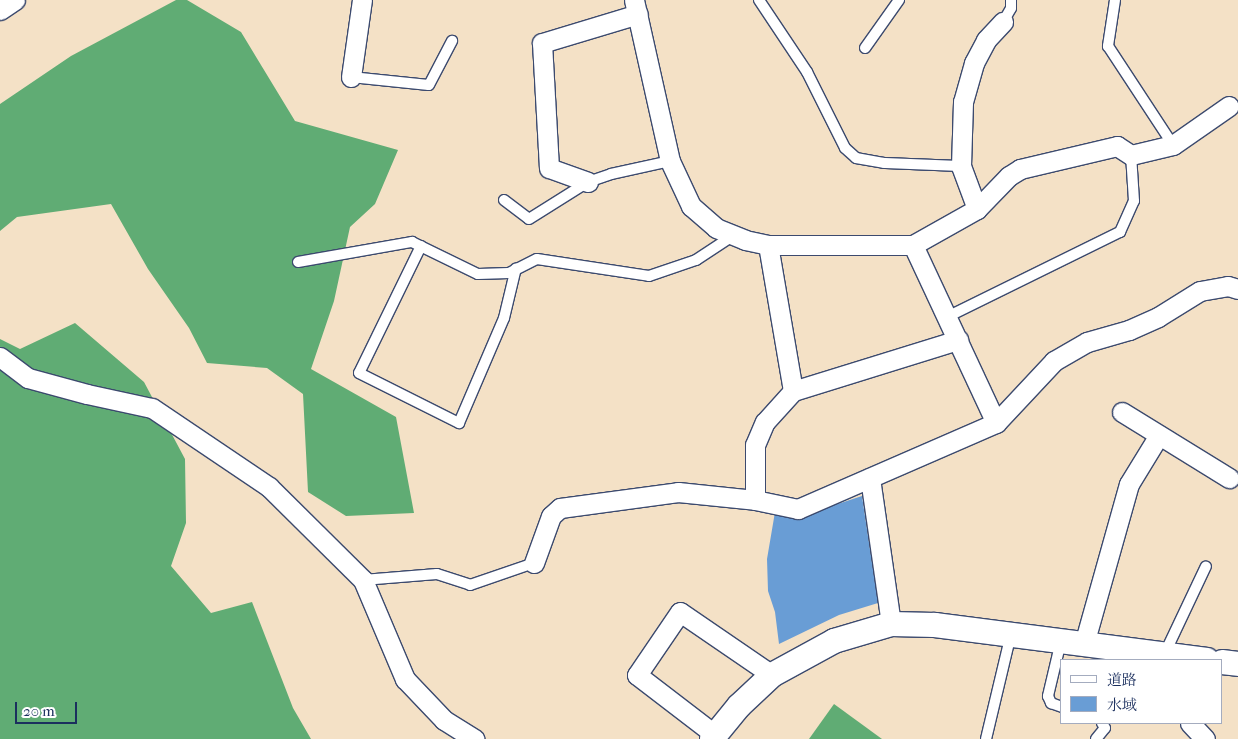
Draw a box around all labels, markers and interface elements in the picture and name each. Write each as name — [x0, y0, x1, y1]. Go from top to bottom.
legend — [1060, 659, 1223, 724]
text: 道路 — [1107, 671, 1137, 689]
scale bar — [18, 692, 80, 724]
text: 水域 — [1107, 696, 1137, 714]
text: 20 m — [23, 702, 55, 720]

